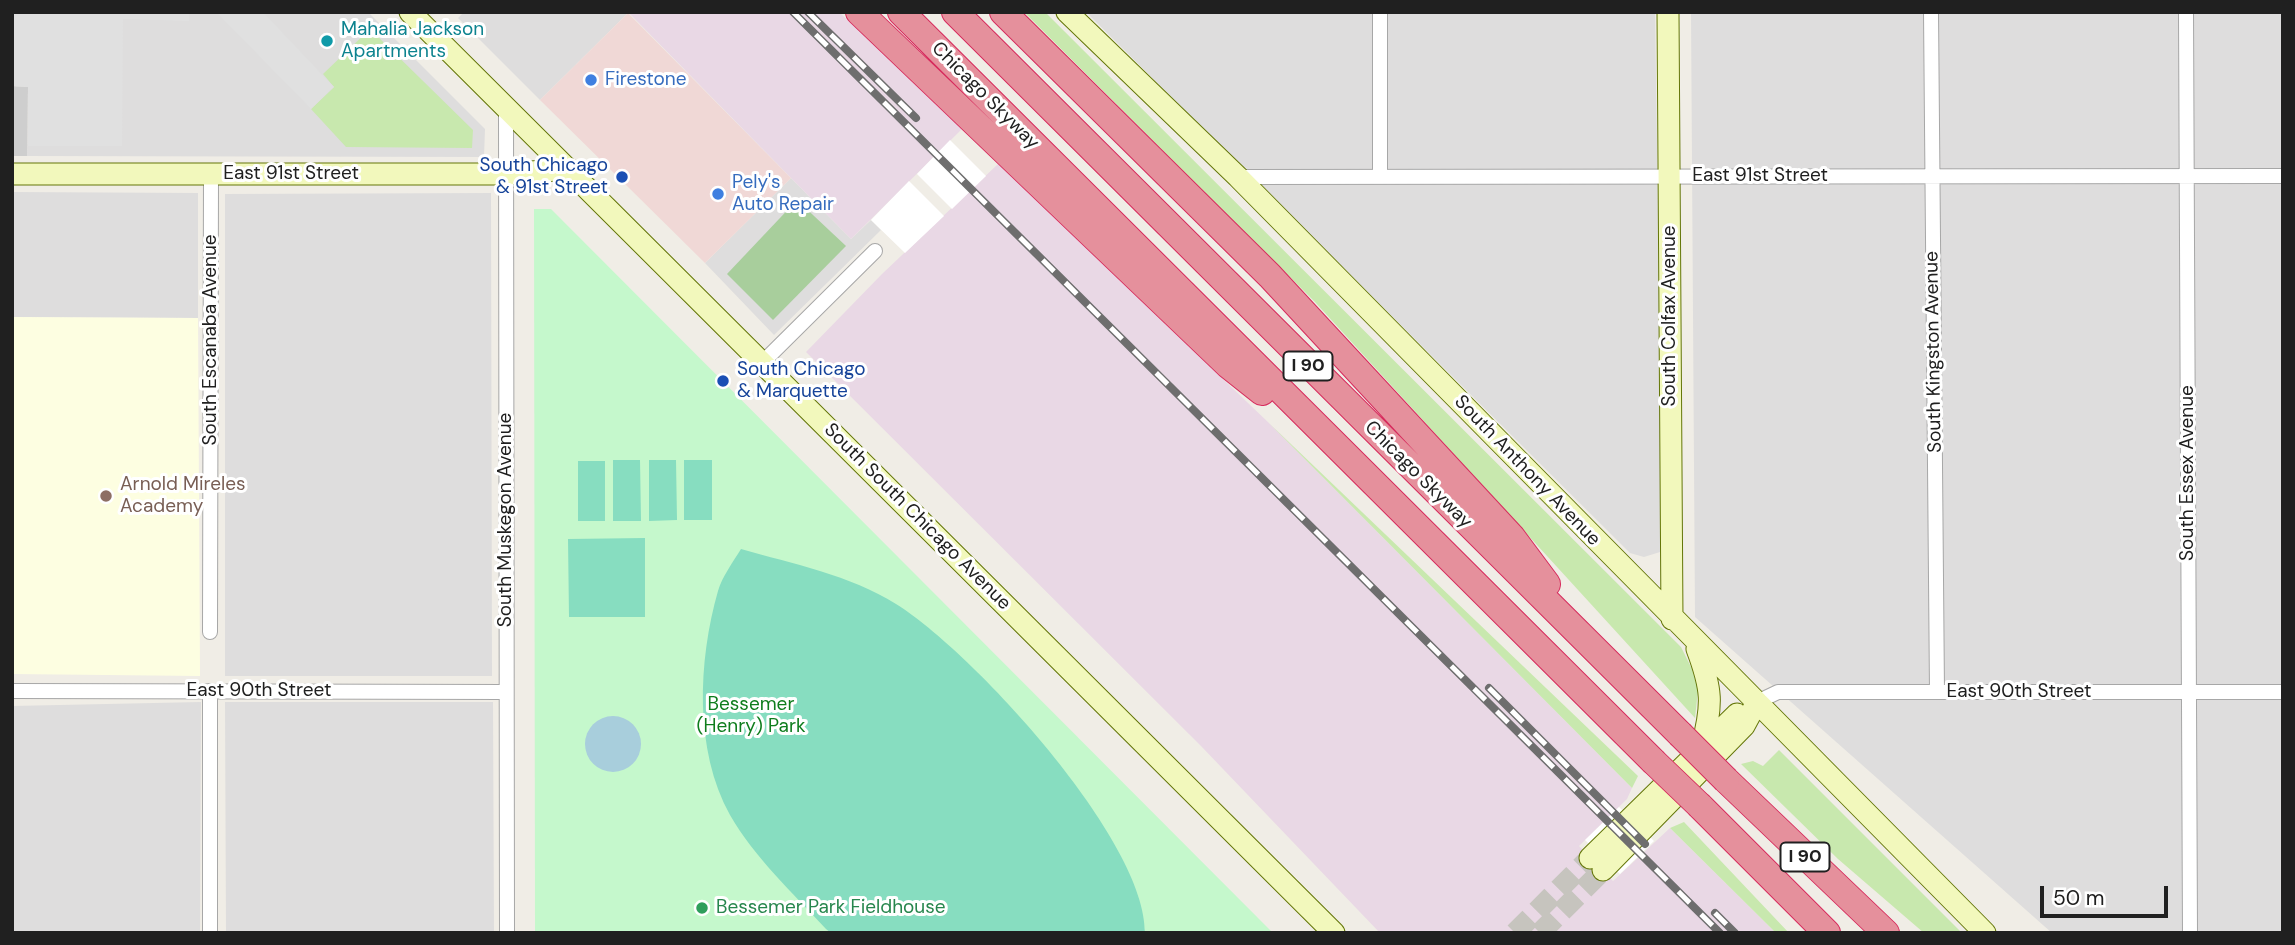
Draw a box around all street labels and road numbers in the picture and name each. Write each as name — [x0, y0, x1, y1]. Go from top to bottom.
street label: Chicago Skyway — [926, 37, 1044, 155]
street label: East 91st Street — [223, 163, 359, 185]
street label: East 91st Street — [1692, 165, 1828, 187]
street label: South Colfax Avenue — [1659, 225, 1681, 407]
street label: South Escanaba Avenue — [200, 234, 222, 446]
street label: South Kingston Avenue — [1921, 251, 1947, 453]
road number: I 90 — [1284, 352, 1332, 380]
street label: South Essex Avenue — [2177, 385, 2199, 561]
street label: South Anthony Avenue — [1449, 391, 1605, 551]
street label: South Muskegon Avenue — [495, 413, 517, 627]
street label: Chicago Skyway — [1359, 416, 1477, 534]
street label: South South Chicago Avenue — [819, 419, 1015, 615]
street label: East 90th Street — [187, 680, 331, 702]
street label: East 90th Street — [1947, 681, 2091, 703]
road number: I 90 — [1780, 842, 1829, 872]

